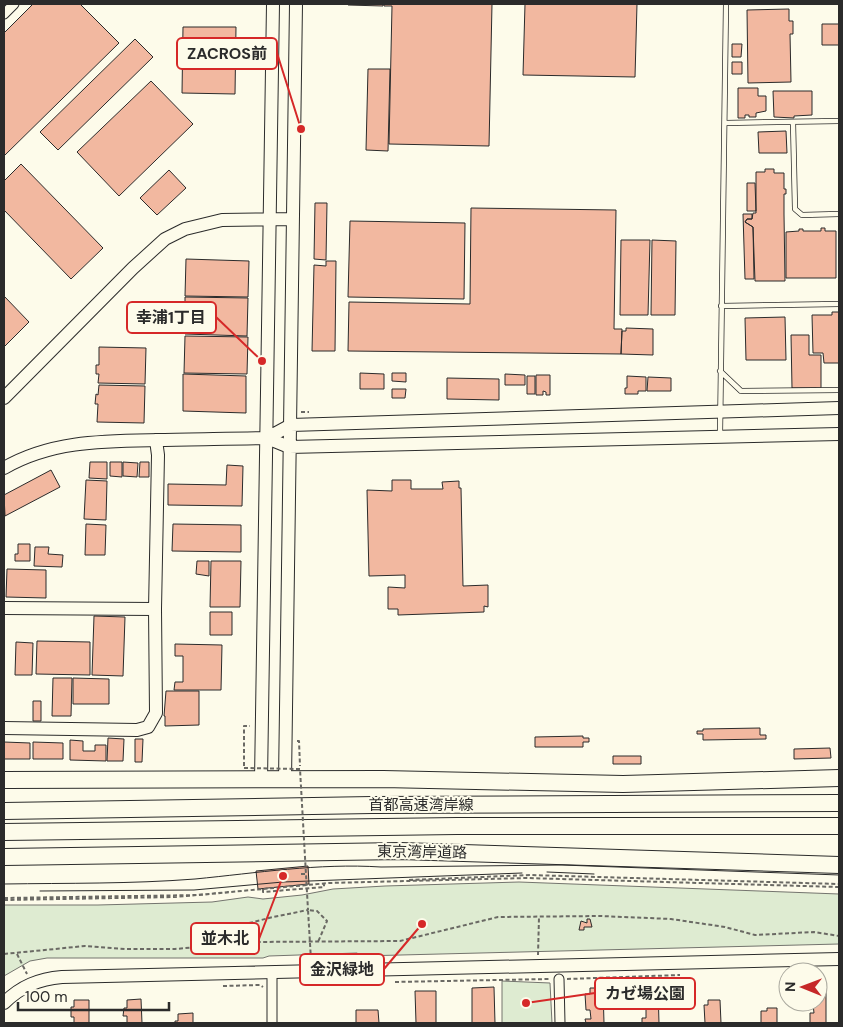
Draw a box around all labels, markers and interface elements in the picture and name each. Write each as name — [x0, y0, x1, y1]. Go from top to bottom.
callout: ZACROS前 — [177, 38, 277, 69]
text: ZACROS前 — [187, 43, 267, 64]
callout: 幸浦1丁目 — [127, 302, 216, 333]
text: 幸浦1丁目 — [136, 307, 206, 328]
street label: 首都高速湾岸線 — [368, 795, 474, 815]
street label: 東京湾岸道路 — [377, 841, 467, 863]
callout: 並木北 — [191, 923, 259, 954]
text: 並木北 — [201, 928, 249, 949]
callout: 金沢緑地 — [300, 954, 384, 985]
text: 金沢緑地 — [310, 959, 374, 980]
north arrow — [778, 962, 828, 1012]
callout: カゼ場公園 — [595, 978, 695, 1009]
scale bar — [18, 980, 169, 1012]
text: N — [781, 982, 799, 992]
text: カゼ場公園 — [605, 983, 685, 1004]
text: 100 m — [25, 987, 68, 1007]

